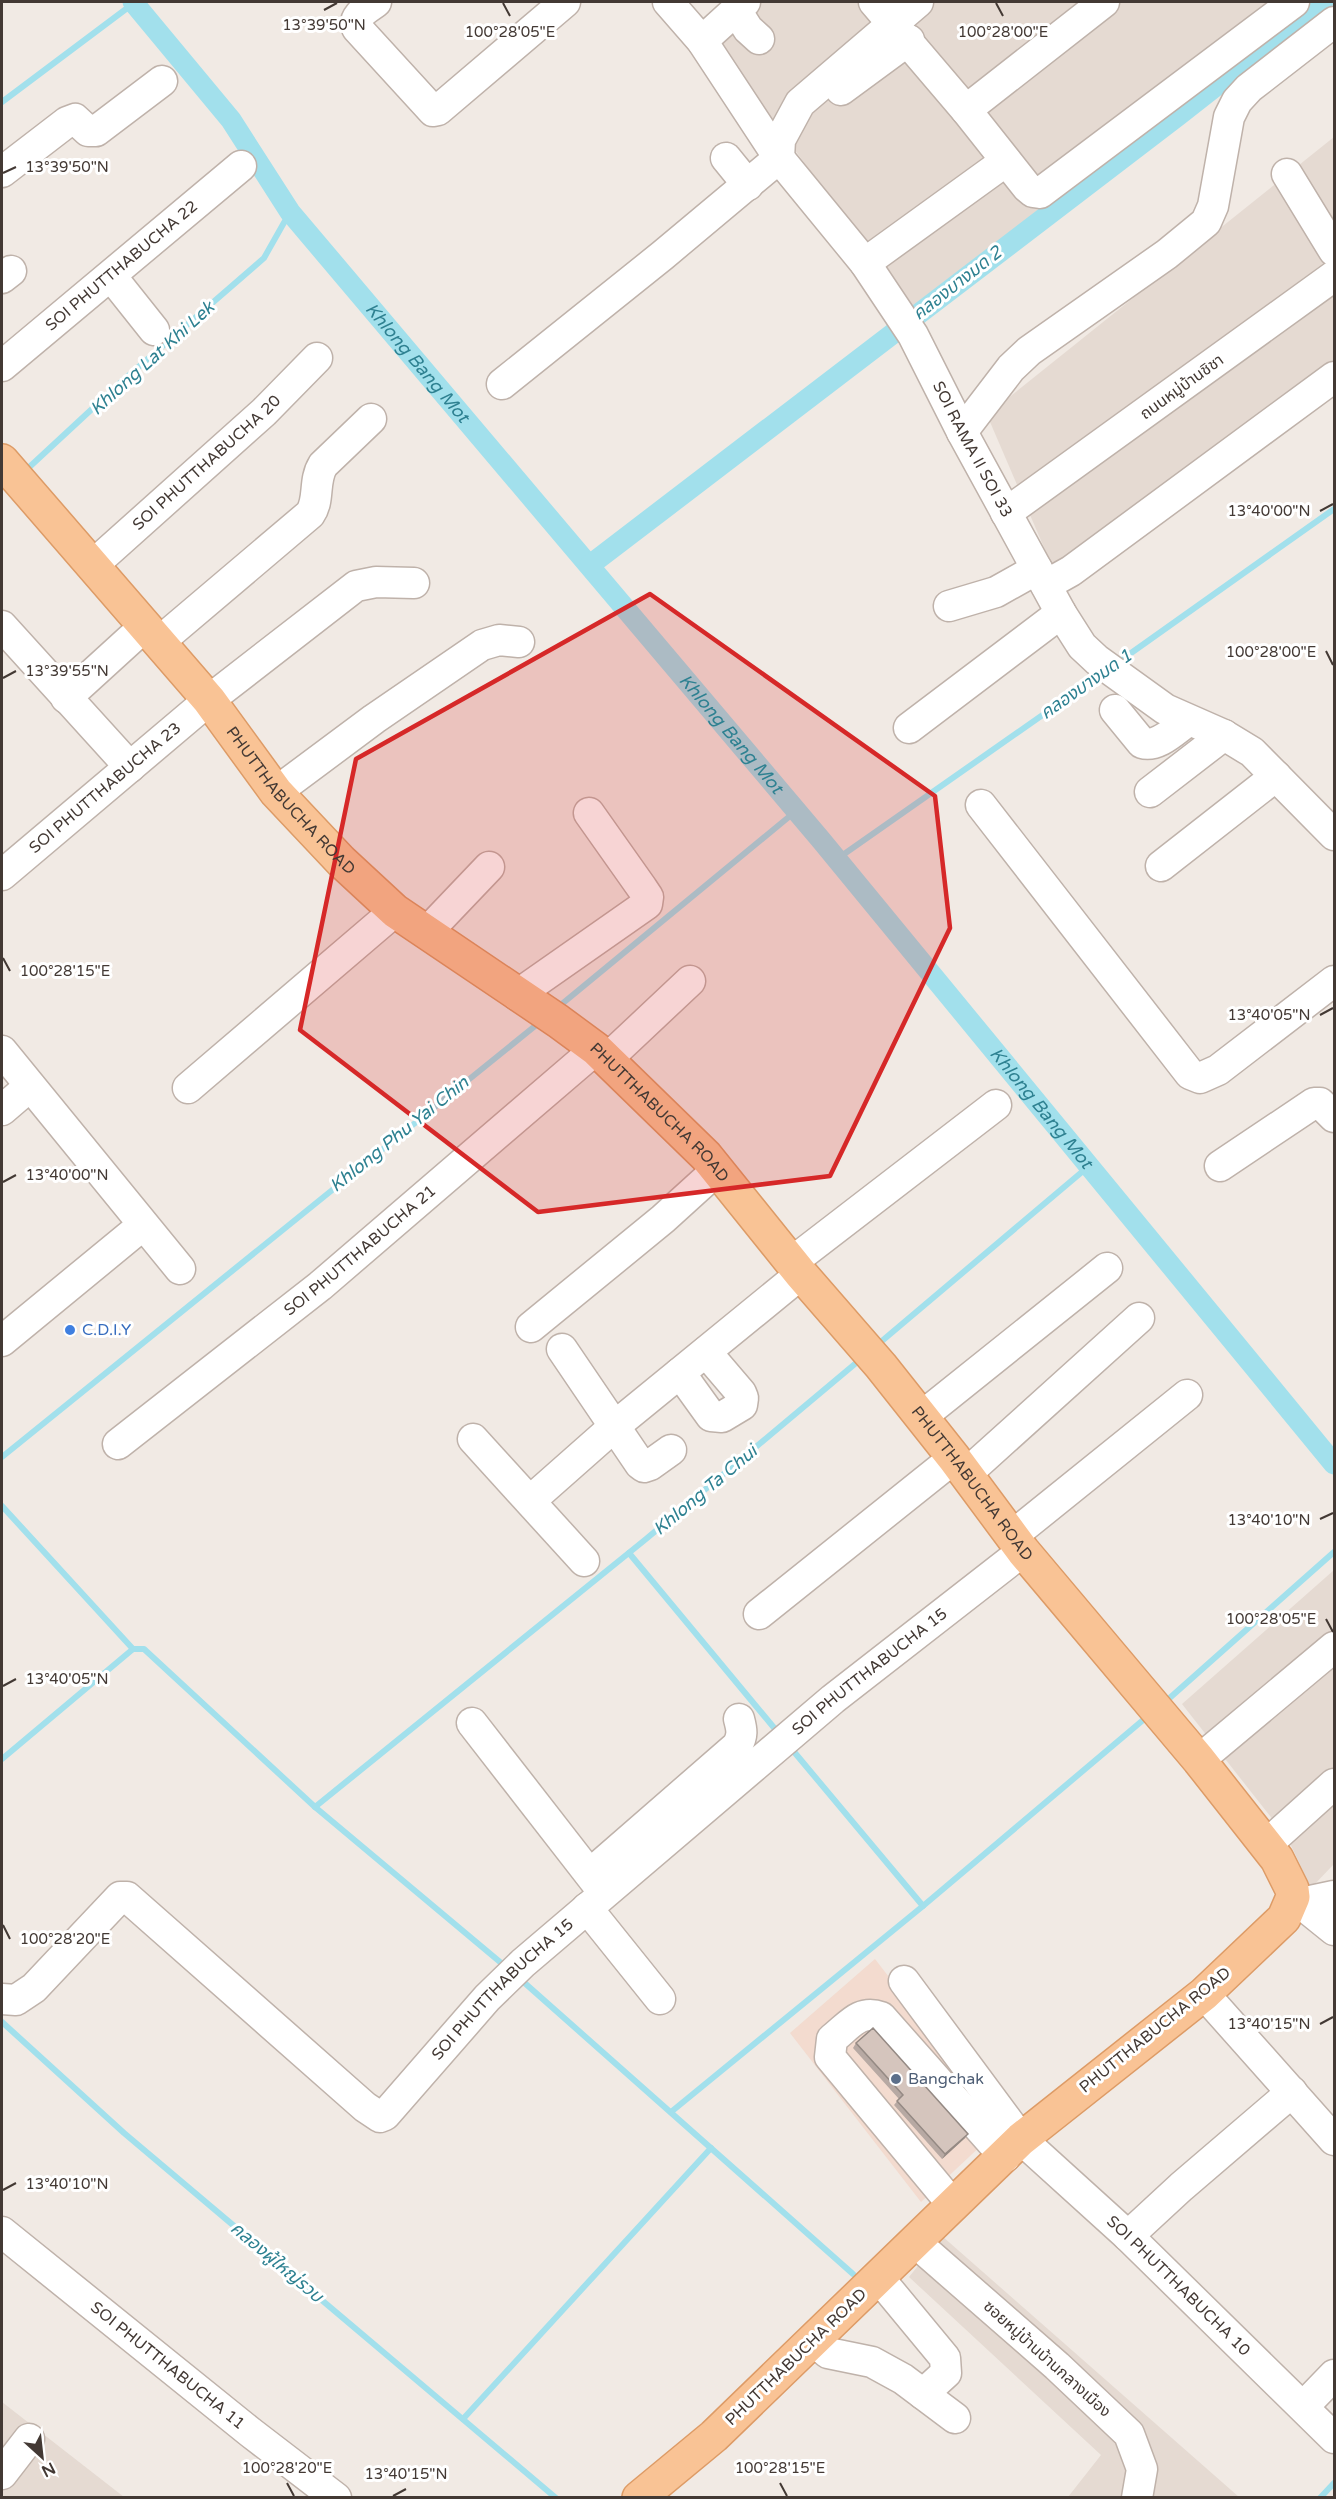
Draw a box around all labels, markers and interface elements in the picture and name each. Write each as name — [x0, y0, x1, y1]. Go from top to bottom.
text: 13°39'50"N — [282, 16, 366, 34]
text: 100°28'05"E — [465, 23, 555, 41]
text: 100°28'00"E — [958, 23, 1048, 41]
text: 13°39'50"N — [25, 158, 109, 176]
street label: SOI PHUTTHABUCHA 22 — [41, 196, 202, 335]
water label: คลองบางมด 2 — [908, 240, 1007, 325]
water label: Khlong Lat Khi Lek — [85, 296, 220, 420]
water label: Khlong Bang Mot — [361, 298, 476, 429]
street label: ถนนหมู่บ้านชิชา — [1136, 350, 1228, 424]
street label: SOI RAMA II SOI 33 — [928, 378, 1017, 521]
street label: SOI PHUTTHABUCHA 20 — [129, 391, 285, 535]
text: 13°40'00"N — [1227, 502, 1311, 520]
text: 100°28'00"E — [1226, 643, 1316, 661]
water label: คลองบางมด 1 — [1036, 644, 1136, 724]
text: 13°39'55"N — [25, 662, 109, 680]
water label: Khlong Bang Mot — [674, 669, 789, 800]
street label: SOI PHUTTHABUCHA 23 — [25, 718, 185, 858]
street label: PHUTTHABUCHA ROAD — [222, 723, 359, 879]
text: 100°28'15"E — [20, 962, 110, 980]
text: 13°40'05"N — [1227, 1006, 1311, 1024]
street label: PHUTTHABUCHA ROAD — [586, 1038, 733, 1186]
water label: Khlong Bang Mot — [985, 1043, 1099, 1175]
water label: Khlong Phu Yai Chin — [325, 1071, 474, 1197]
text: 13°40'00"N — [25, 1166, 109, 1184]
street label: SOI PHUTTHABUCHA 21 — [280, 1181, 440, 1320]
place label: C.D.I.Y — [82, 1320, 131, 1340]
marker: C.D.I.Y — [63, 1323, 77, 1337]
street label: PHUTTHABUCHA ROAD — [907, 1402, 1037, 1565]
water label: Khlong Ta Chui — [649, 1439, 763, 1540]
text: 13°40'10"N — [1227, 1511, 1311, 1529]
street label: SOI PHUTTHABUCHA 15 — [788, 1604, 951, 1739]
text: 100°28'05"E — [1226, 1610, 1316, 1628]
text: 13°40'05"N — [25, 1670, 109, 1688]
street label: SOI PHUTTHABUCHA 15 — [427, 1914, 578, 2064]
text: 100°28'20"E — [20, 1930, 110, 1948]
street label: PHUTTHABUCHA ROAD — [1075, 1963, 1235, 2097]
text: 13°40'15"N — [1227, 2015, 1311, 2033]
place label: Bangchak — [908, 2069, 984, 2089]
marker: Bangchak — [889, 2072, 903, 2086]
text: 13°40'10"N — [25, 2175, 109, 2193]
street label: SOI PHUTTHABUCHA 10 — [1102, 2212, 1255, 2360]
water label: คลองผู้ใหญ่รวบ — [226, 2217, 328, 2308]
street label: PHUTTHABUCHA ROAD — [721, 2284, 871, 2430]
street label: ซอยหมู่บ้านบ้านกลางเมือง — [979, 2296, 1115, 2422]
street label: SOI PHUTTHABUCHA 11 — [86, 2297, 249, 2434]
north arrow — [12, 2427, 72, 2487]
text: N — [38, 2458, 59, 2481]
text: 100°28'20"E — [242, 2459, 332, 2477]
text: 100°28'15"E — [735, 2459, 825, 2477]
text: 13°40'15"N — [364, 2465, 448, 2483]

